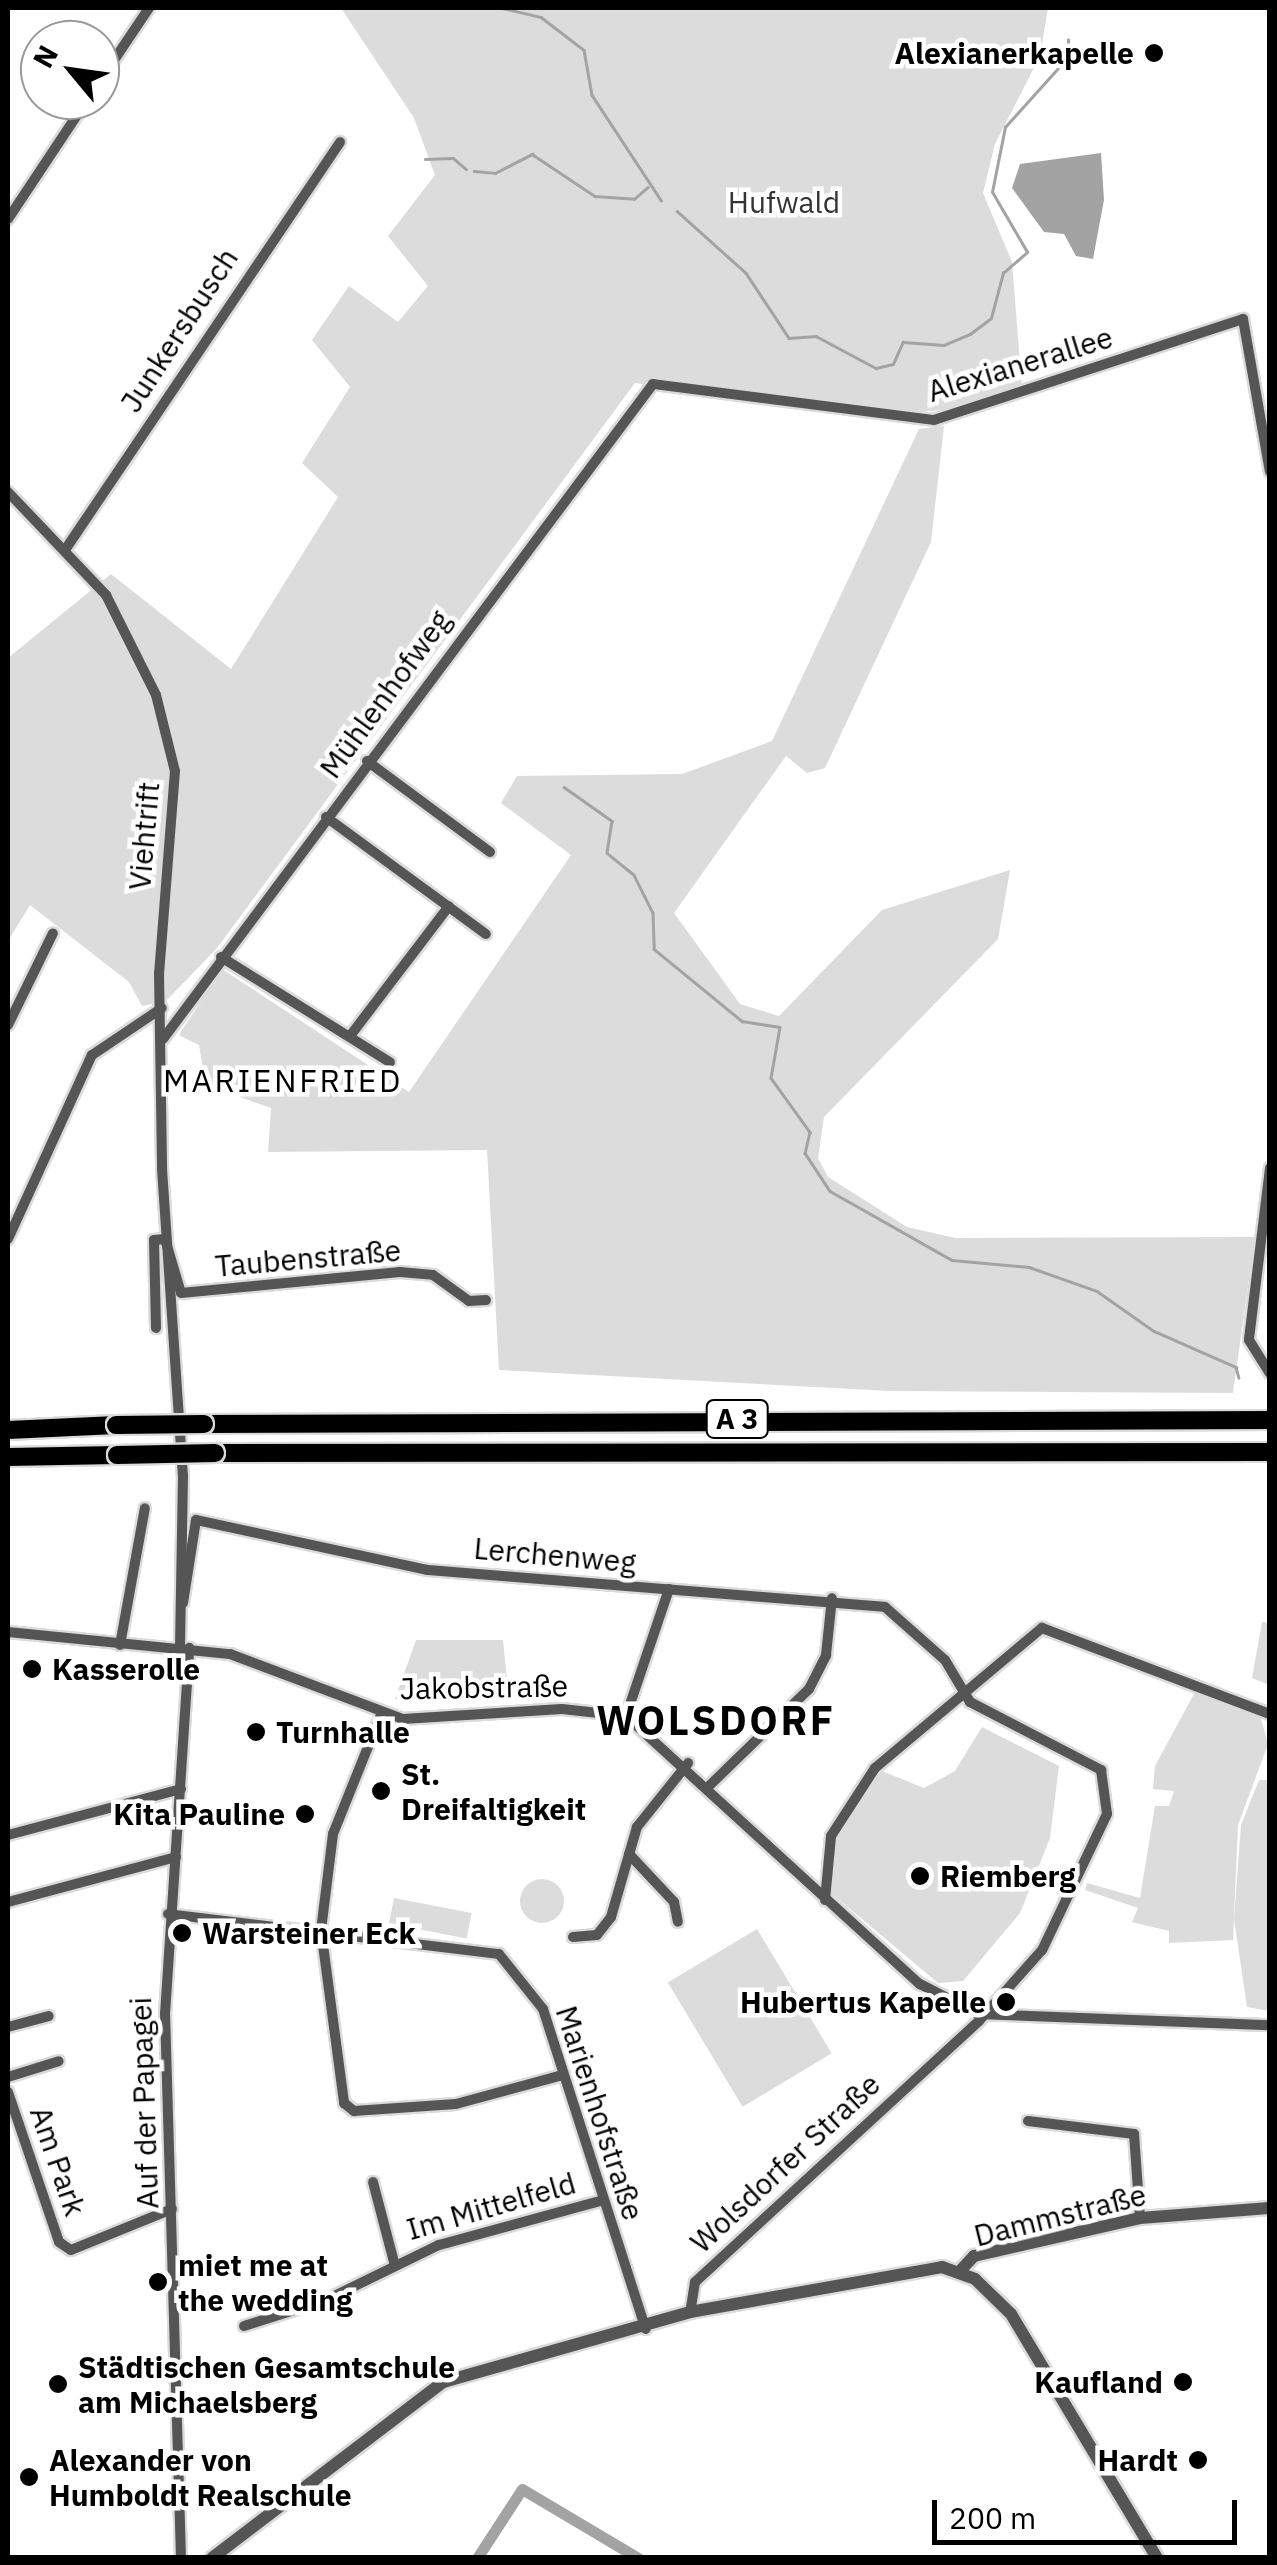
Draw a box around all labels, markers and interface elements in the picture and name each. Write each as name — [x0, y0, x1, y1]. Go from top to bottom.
north arrow — [20, 20, 120, 120]
place label: Alexianerkapelle — [894, 35, 1134, 71]
text: N — [24, 38, 66, 74]
marker: Alexianerkapelle — [1143, 42, 1165, 64]
park label: Hufwald — [728, 184, 840, 220]
street label: Junkersbusch — [113, 241, 245, 419]
street label: Alexianerallee — [923, 319, 1117, 409]
street label: Mühlenhofweg — [312, 603, 458, 785]
street label: Viehtrift — [121, 780, 167, 892]
district label: MARIENFRIED — [163, 1061, 403, 1099]
street label: Taubenstraße — [214, 1232, 402, 1284]
road number: A 3 — [704, 1396, 770, 1442]
street label: Lerchenweg — [472, 1530, 638, 1580]
place label: Kasserolle — [52, 1651, 200, 1687]
marker: Kasserolle — [21, 1658, 43, 1680]
street label: Jakobstraße — [400, 1668, 568, 1706]
district label: WOLSDORF — [596, 1696, 836, 1744]
place label: Turnhalle — [276, 1714, 410, 1750]
marker: Turnhalle — [245, 1721, 267, 1743]
place label: St. Dreifaltigkeit — [401, 1756, 586, 1826]
marker: St. Dreifaltigkeit — [370, 1780, 392, 1802]
place label: Kita Pauline — [113, 1796, 285, 1832]
marker: Kita Pauline — [294, 1803, 316, 1825]
place label: Riemberg — [940, 1858, 1076, 1894]
marker: Riemberg — [909, 1865, 931, 1887]
place label: Warsteiner Eck — [202, 1915, 416, 1951]
marker: Warsteiner Eck — [171, 1922, 193, 1944]
place label: Hubertus Kapelle — [740, 1984, 986, 2020]
marker: Hubertus Kapelle — [995, 1991, 1017, 2013]
street label: Auf der Papagei — [122, 1996, 166, 2210]
street label: Marienhofstraße — [548, 2001, 652, 2225]
street label: Wolsdorfer Straße — [683, 2066, 887, 2260]
street label: Am Park — [23, 2102, 93, 2220]
street label: Im Mittelfeld — [402, 2165, 580, 2247]
street label: Dammstraße — [970, 2176, 1150, 2254]
place label: miet me at the wedding — [178, 2247, 353, 2318]
marker: miet me at the wedding — [147, 2271, 169, 2293]
place label: Städtischen Gesamtschule am Michaelsberg — [78, 2349, 455, 2420]
place label: Kaufland — [1034, 2364, 1163, 2400]
marker: Kaufland — [1172, 2371, 1194, 2393]
marker: Städtischen Gesamtschule am Michaelsberg — [47, 2373, 69, 2395]
place label: Alexander von Humboldt Realschule — [49, 2442, 352, 2512]
place label: Hardt — [1097, 2442, 1178, 2478]
marker: Hardt — [1187, 2449, 1209, 2471]
marker: Alexander von Humboldt Realschule — [18, 2466, 40, 2488]
scale bar — [937, 2480, 1242, 2542]
text: 200 m — [949, 2498, 1036, 2537]

